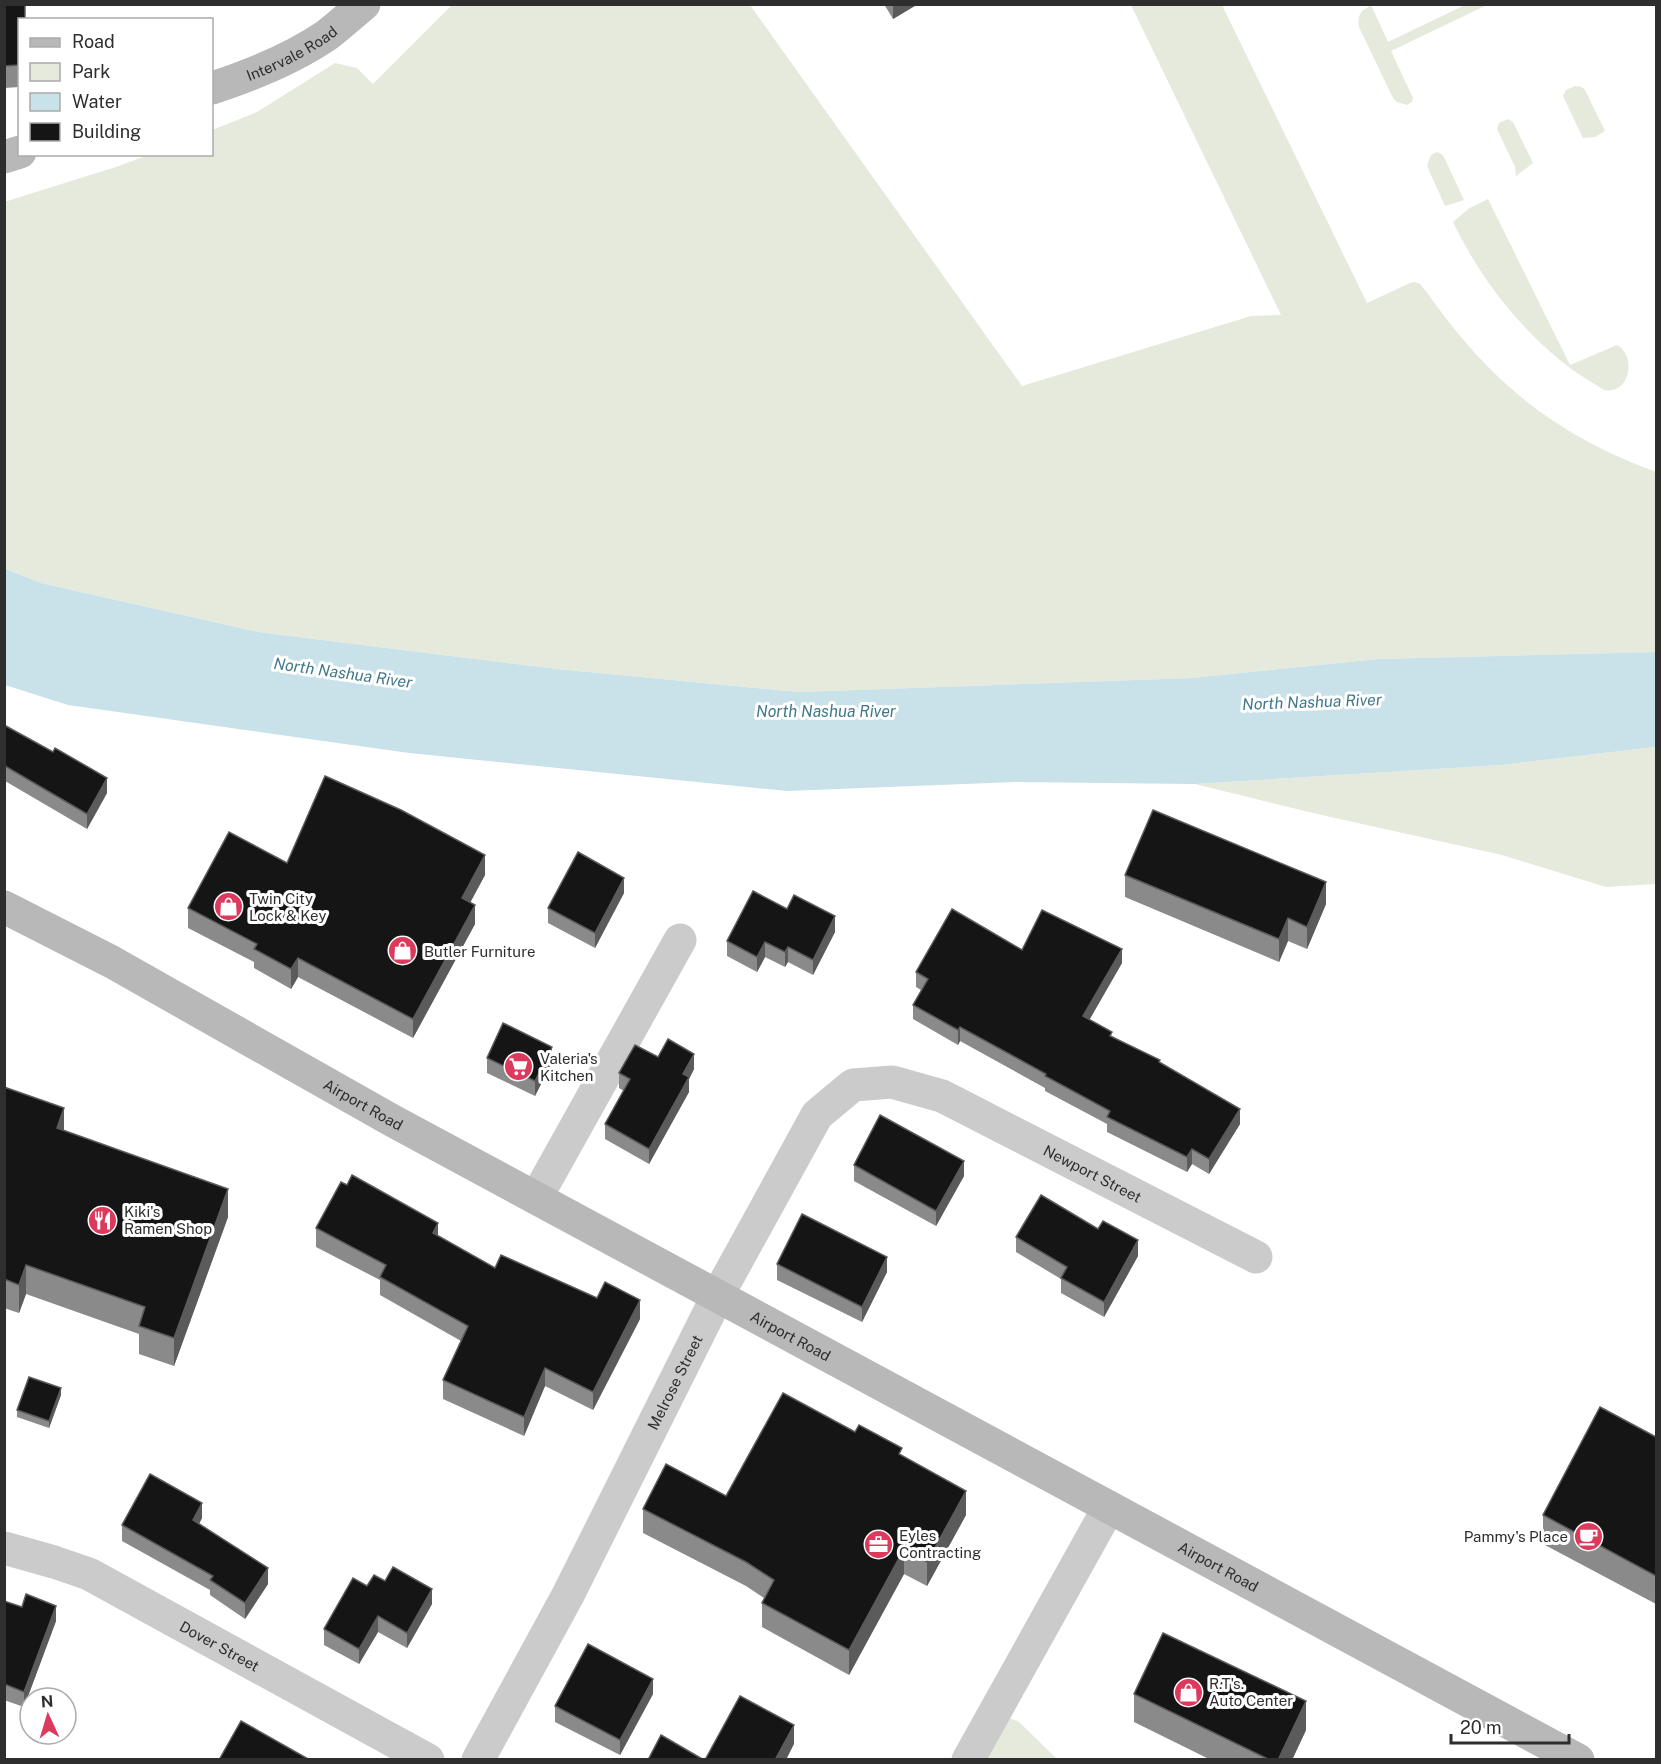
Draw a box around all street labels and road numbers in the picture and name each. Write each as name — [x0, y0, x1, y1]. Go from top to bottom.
street label: Intervale Road — [244, 22, 340, 84]
street label: Airport Road — [321, 1075, 406, 1133]
street label: Newport Street — [1041, 1141, 1145, 1205]
street label: Airport Road — [748, 1307, 834, 1364]
street label: Melrose Street — [644, 1332, 705, 1432]
street label: Airport Road — [1176, 1538, 1262, 1595]
street label: Dover Street — [177, 1617, 263, 1674]

